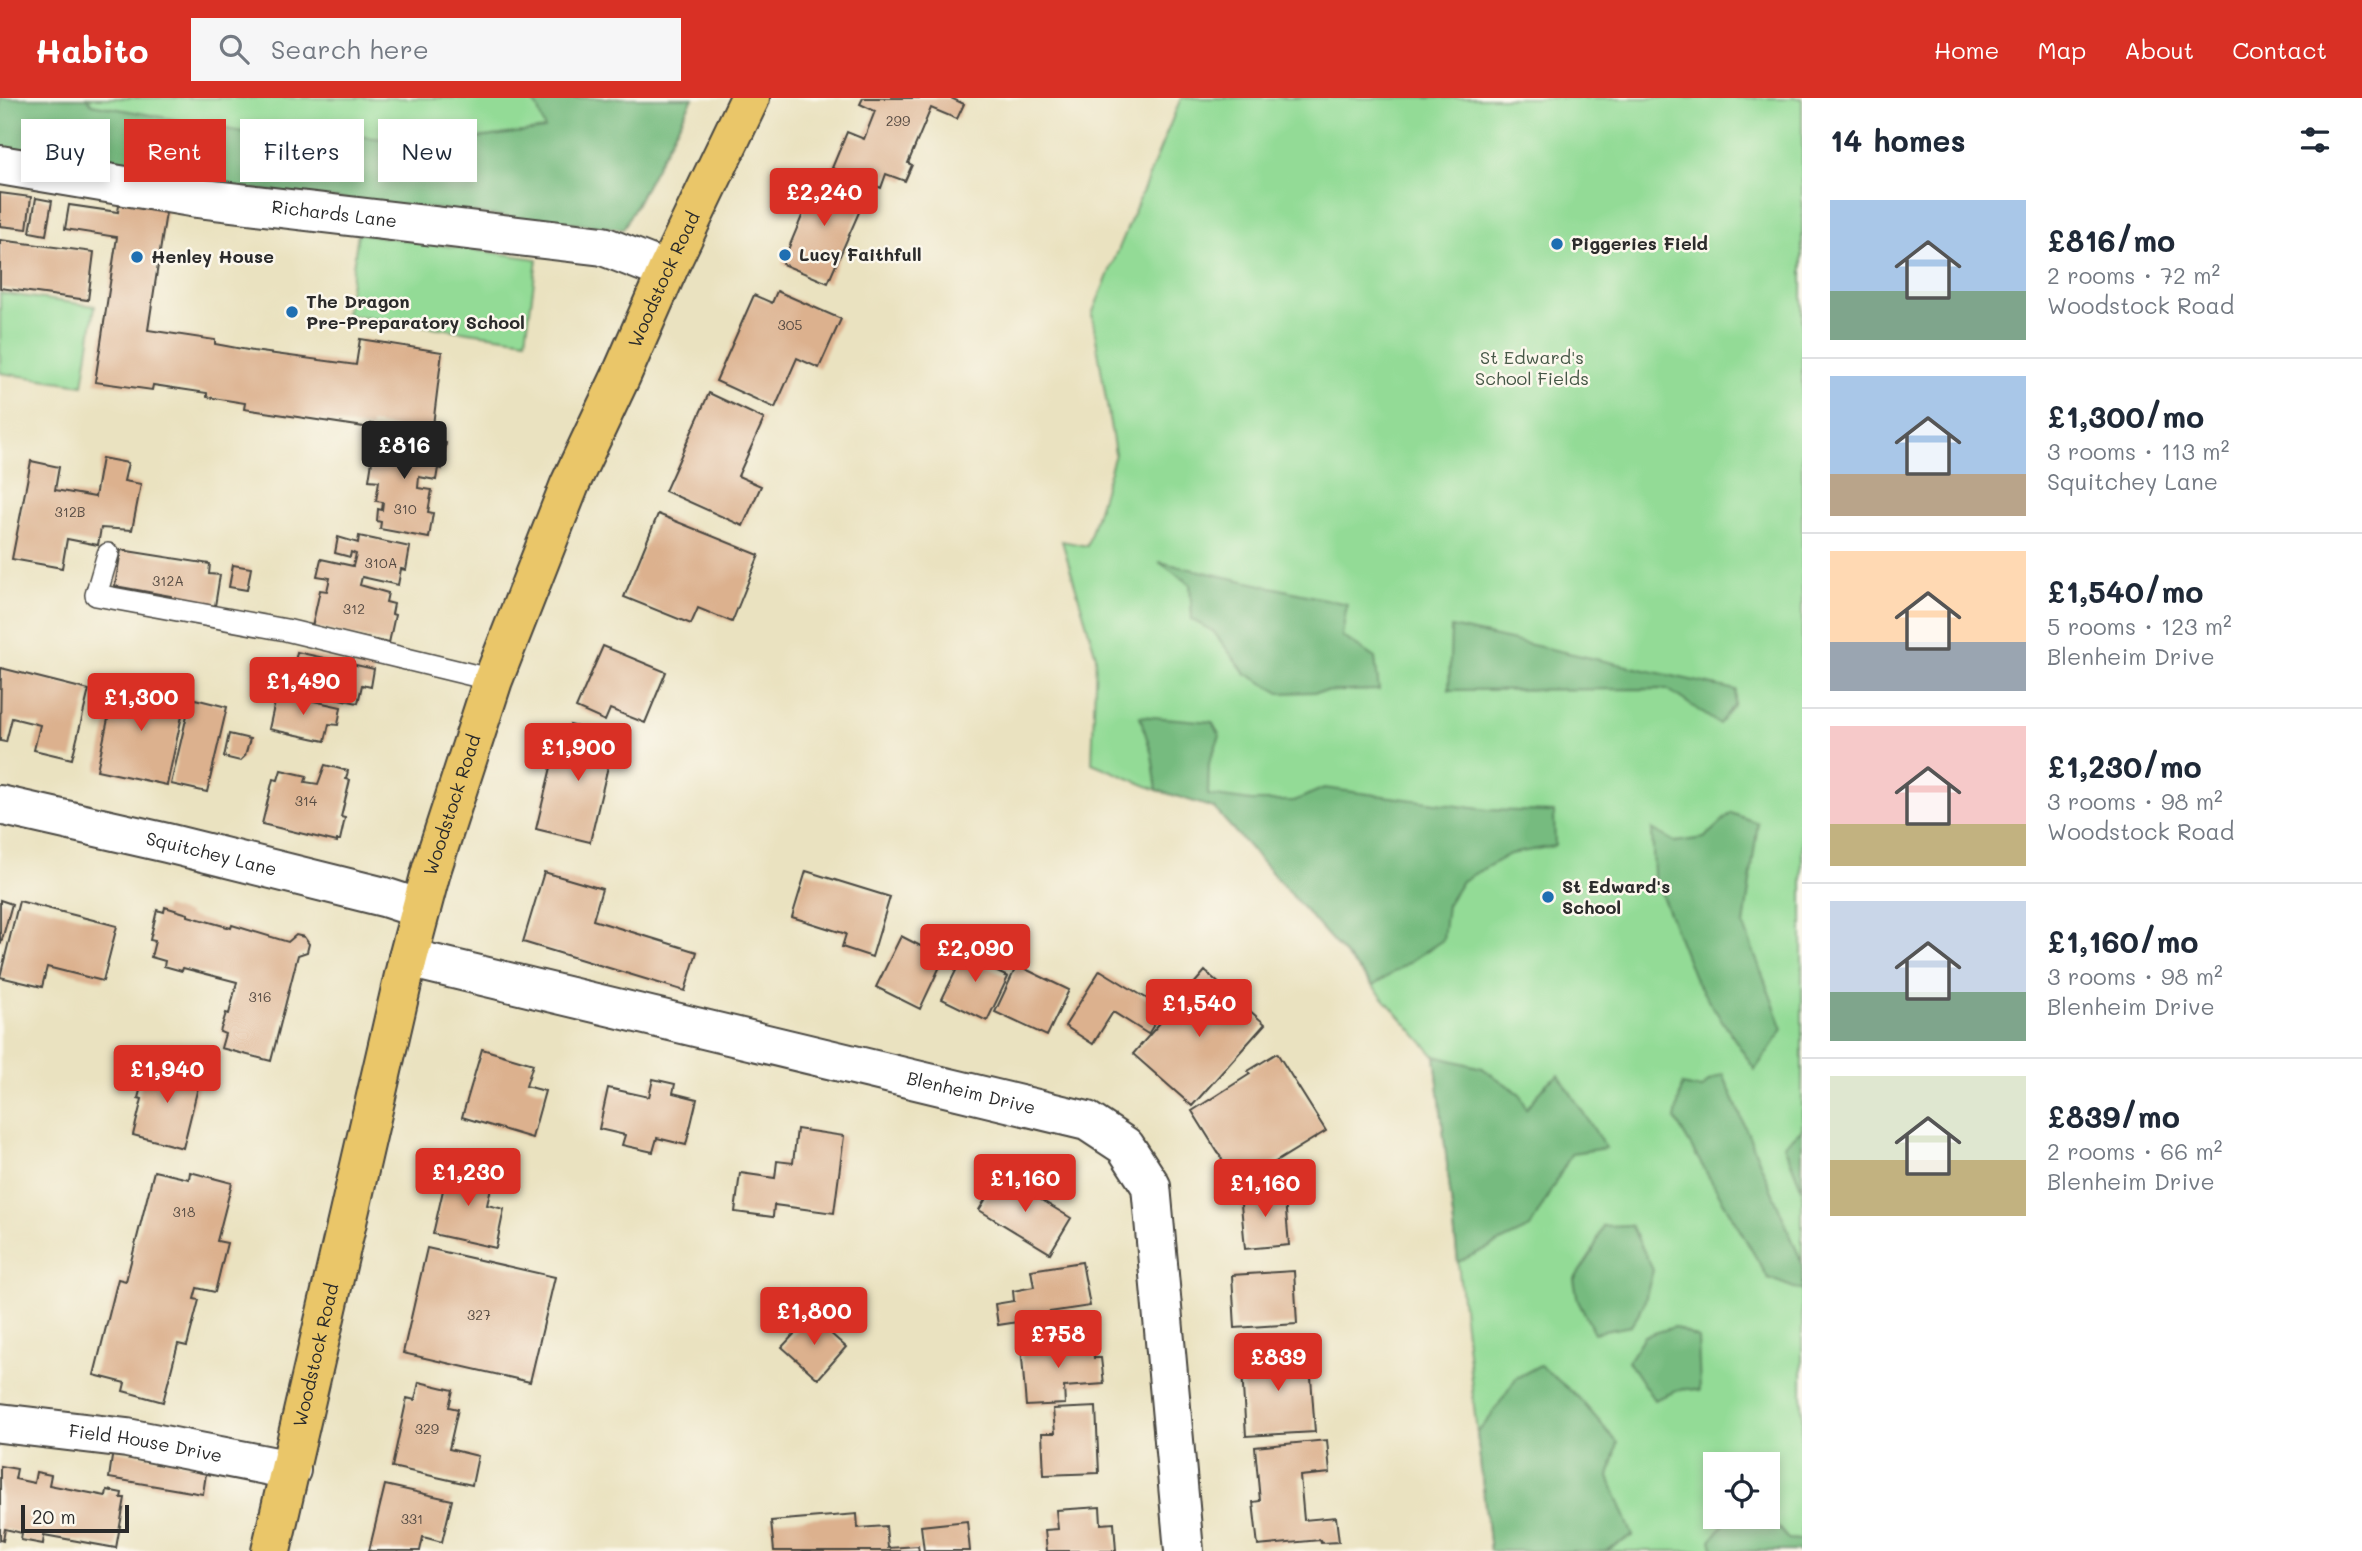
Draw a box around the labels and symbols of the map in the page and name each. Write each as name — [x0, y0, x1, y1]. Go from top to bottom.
house number: 299 — [886, 111, 910, 130]
pin: £2,240 — [767, 169, 881, 228]
street label: Richards Lane — [271, 194, 398, 233]
street label: Woodstock Road — [622, 207, 705, 351]
place label: Piggeries Field — [1571, 231, 1708, 255]
marker: Piggeries Field — [1549, 236, 1565, 252]
place label: Lucy Faithfull — [799, 242, 922, 266]
place label: Henley House — [151, 244, 274, 268]
marker: Lucy Faithfull — [777, 247, 793, 263]
marker: Henley House — [129, 249, 145, 265]
place label: The Dragon Pre-Preparatory School — [306, 289, 525, 334]
marker: The Dragon Pre-Preparatory School — [284, 304, 300, 320]
house number: 305 — [777, 315, 803, 334]
park label: St Edward's School Fields — [1475, 345, 1589, 390]
pin: £816 — [363, 422, 445, 481]
house number: 310 — [393, 499, 417, 518]
house number: 312B — [55, 502, 85, 521]
house number: 310A — [365, 553, 397, 572]
house number: 312A — [152, 571, 184, 590]
house number: 312 — [343, 599, 365, 618]
pin: £1,490 — [246, 658, 360, 717]
pin: £1,300 — [84, 674, 198, 733]
pin: £1,900 — [521, 724, 635, 783]
street label: Woodstock Road — [417, 731, 486, 878]
house number: 314 — [295, 791, 318, 810]
street label: Squitchey Lane — [144, 826, 279, 881]
place label: St Edward's School — [1562, 874, 1670, 919]
marker: St Edward's School — [1540, 889, 1556, 905]
pin: £2,090 — [918, 924, 1032, 984]
pin: £1,540 — [1142, 979, 1256, 1039]
house number: 316 — [249, 987, 271, 1006]
pin: £1,940 — [110, 1046, 224, 1105]
street label: Blenheim Drive — [905, 1065, 1038, 1119]
pin: £1,230 — [411, 1148, 525, 1208]
pin: £1,160 — [968, 1154, 1082, 1214]
pin: £1,160 — [1208, 1160, 1322, 1219]
house number: 318 — [173, 1202, 195, 1221]
street label: Woodstock Road — [287, 1281, 343, 1429]
pin: £1,800 — [757, 1288, 871, 1347]
house number: 327 — [467, 1305, 491, 1324]
pin: £758 — [1017, 1310, 1099, 1370]
pin: £839 — [1237, 1334, 1319, 1393]
street label: Field House Drive — [68, 1418, 224, 1467]
house number: 329 — [415, 1419, 439, 1438]
scale bar — [21, 1502, 130, 1534]
house number: 331 — [401, 1509, 423, 1528]

